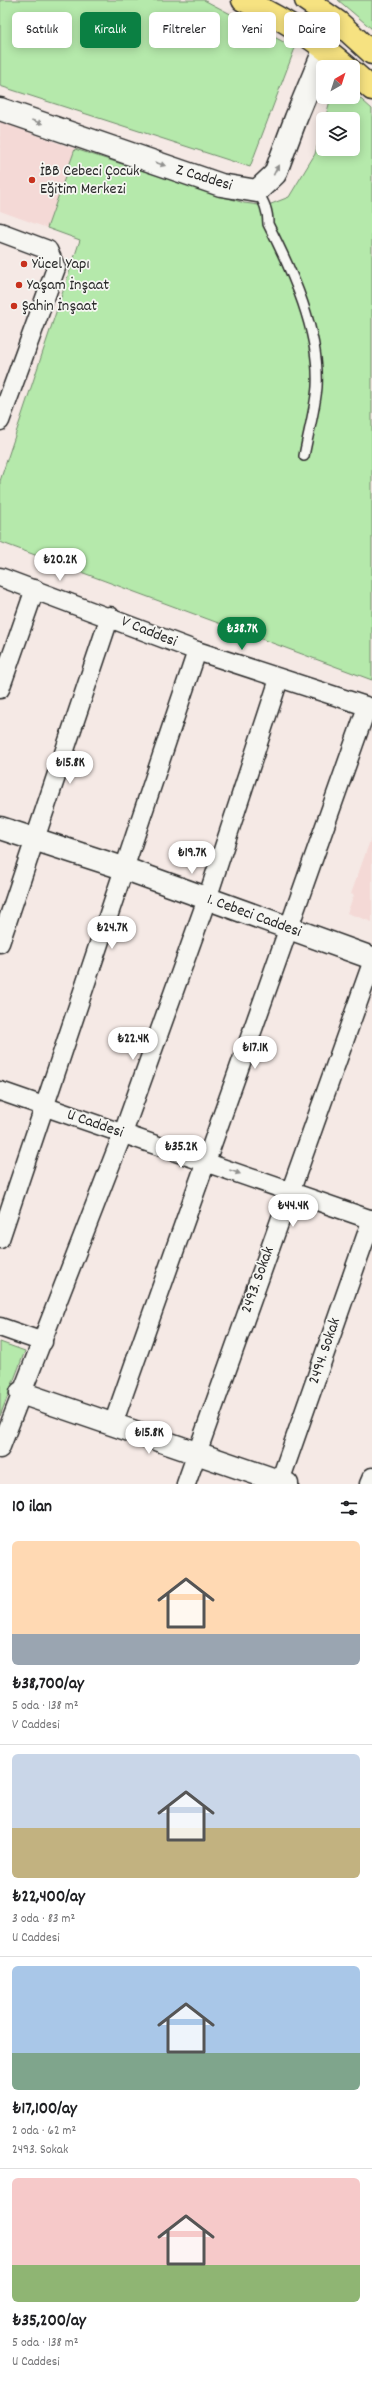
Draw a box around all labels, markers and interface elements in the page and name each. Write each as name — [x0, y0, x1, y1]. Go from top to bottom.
chip: Satılık — [12, 12, 72, 48]
chip: Kiralık — [80, 12, 141, 48]
chip: Filtreler — [149, 12, 220, 48]
chip: Yeni — [228, 12, 276, 48]
chip: Daire — [284, 12, 340, 48]
north arrow — [316, 60, 360, 104]
map controls — [316, 60, 360, 156]
button: layers — [316, 112, 360, 156]
one-way arrow — [31, 119, 43, 125]
street label: Z Caddesi — [173, 159, 235, 197]
place label: İBB Cebeci Çocuk Eğitim Merkezi — [40, 160, 140, 201]
one-way arrow — [154, 161, 166, 167]
one-way arrow — [273, 164, 279, 176]
marker: İBB Cebeci Çocuk Eğitim Merkezi — [27, 175, 37, 185]
place label: Yücel Yapı — [32, 253, 89, 276]
marker: Yücel Yapı — [19, 259, 29, 269]
place label: Yaşam İnşaat — [27, 274, 109, 297]
marker: Yaşam İnşaat — [14, 280, 24, 290]
place label: Şahin İnşaat — [22, 295, 97, 318]
marker: Şahin İnşaat — [9, 301, 19, 311]
pin: ₺20.2K — [27, 548, 93, 582]
text: ₺20.2K — [43, 551, 77, 570]
street label: V Caddesi — [118, 610, 180, 654]
pin: ₺38.7K — [209, 617, 275, 651]
text: ₺38.7K — [226, 620, 258, 639]
pin: ₺15.8K — [37, 751, 103, 785]
text: ₺15.8K — [55, 754, 85, 773]
pin: ₺19.7K — [159, 841, 225, 875]
text: ₺19.7K — [177, 844, 207, 863]
street label: 1. Cebeci Caddesi — [204, 888, 304, 944]
pin: ₺24.7K — [79, 916, 145, 950]
text: ₺24.7K — [96, 919, 128, 938]
pin: ₺22.4K — [100, 1027, 166, 1061]
text: ₺22.4K — [117, 1030, 149, 1049]
pin: ₺17.1K — [222, 1036, 288, 1070]
text: ₺17.1K — [242, 1039, 268, 1058]
street label: U Caddesi — [64, 1104, 126, 1144]
pin: ₺35.2K — [148, 1135, 214, 1169]
text: ₺35.2K — [165, 1138, 197, 1157]
one-way arrow — [230, 1170, 242, 1176]
pin: ₺44.4K — [260, 1194, 326, 1228]
text: ₺44.4K — [277, 1197, 309, 1216]
street label: 2493. Sokak — [235, 1244, 281, 1316]
street label: 2494. Sokak — [303, 1315, 347, 1387]
pin: ₺15.8K — [116, 1421, 182, 1455]
text: ₺15.8K — [134, 1424, 164, 1443]
text: 10 ilan — [12, 1496, 52, 1520]
icon: filters — [338, 1497, 360, 1519]
icon: home — [150, 1567, 222, 1639]
text: ₺38,700/ay — [12, 1673, 84, 1697]
text: 5 oda · 138 m² — [12, 1697, 78, 1716]
text: V Caddesi — [12, 1716, 60, 1735]
icon: home — [150, 1780, 222, 1852]
text: ₺22,400/ay — [12, 1886, 85, 1910]
text: 3 oda · 83 m² — [12, 1910, 75, 1929]
text: U Caddesi — [12, 1929, 60, 1948]
icon: home — [150, 1992, 222, 2064]
text: ₺17,100/ay — [12, 2098, 77, 2122]
text: 2 oda · 62 m² — [12, 2122, 76, 2141]
text: 2493. Sokak — [12, 2141, 68, 2160]
icon: home — [150, 2204, 222, 2276]
text: ₺35,200/ay — [12, 2310, 86, 2334]
text: 5 oda · 138 m² — [12, 2334, 78, 2353]
text: U Caddesi — [12, 2353, 60, 2372]

